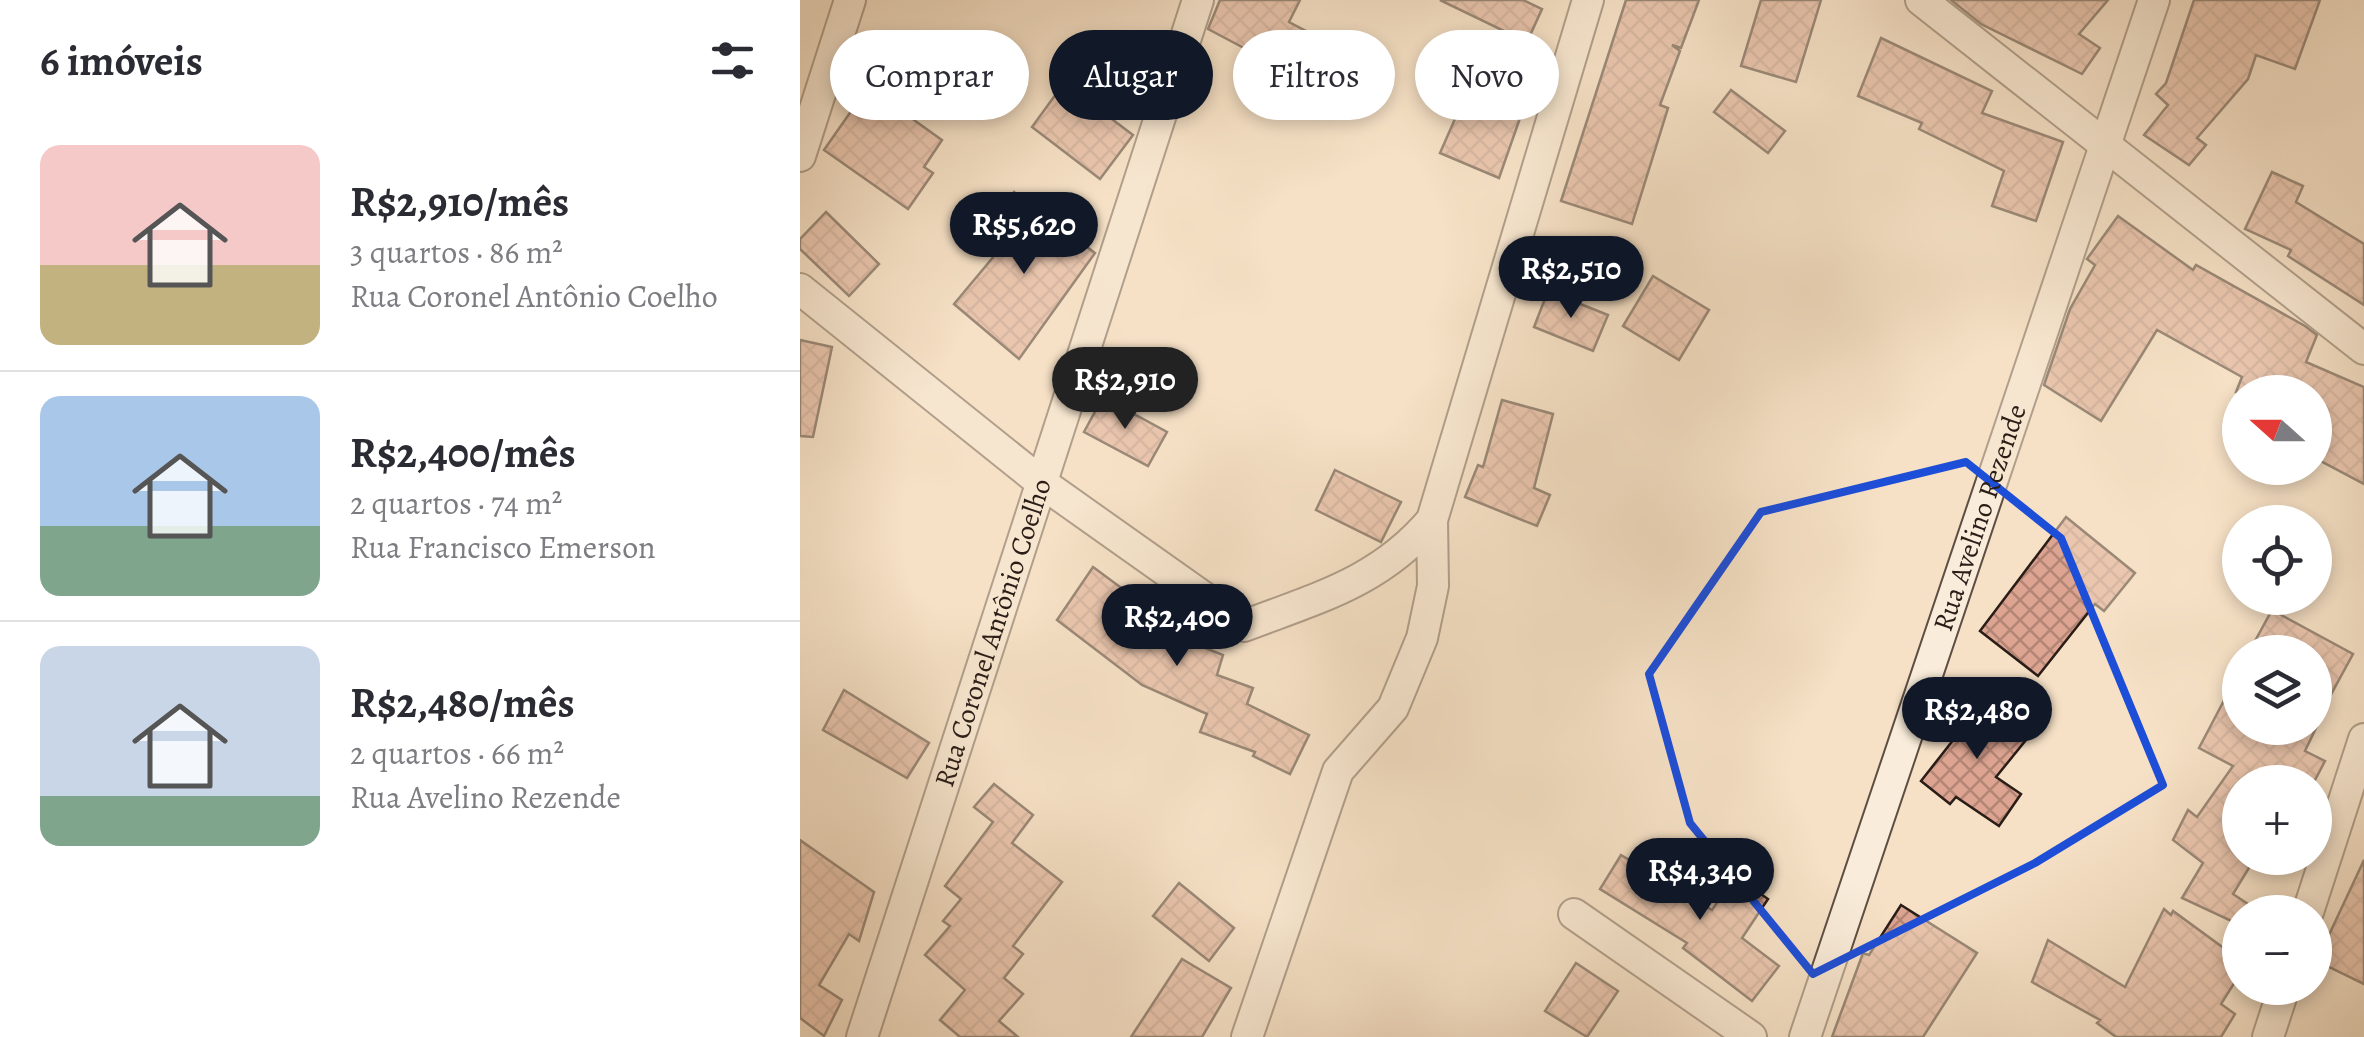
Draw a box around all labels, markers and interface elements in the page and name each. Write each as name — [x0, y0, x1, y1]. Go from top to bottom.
chip: Comprar — [830, 30, 1029, 120]
chip: Alugar — [1049, 30, 1213, 120]
chip: Filtros — [1233, 30, 1395, 120]
chip: Novo — [1415, 30, 1559, 120]
text: 6 imóveis — [40, 32, 203, 89]
icon: filters — [705, 33, 760, 88]
text: R$2,910/mês — [350, 173, 569, 230]
icon: home — [120, 185, 240, 305]
pin: R$5,620 — [932, 192, 1116, 277]
text: R$5,620 — [972, 202, 1076, 246]
text: 3 quartos · 86 m² — [350, 230, 563, 274]
pin: R$2,510 — [1479, 236, 1663, 321]
text: R$2,510 — [1521, 246, 1621, 290]
text: Rua Coronel Antônio Coelho — [350, 274, 718, 318]
pin: R$2,910 — [1033, 347, 1217, 432]
text: R$2,910 — [1074, 357, 1176, 401]
north arrow — [2222, 375, 2332, 485]
map controls — [2222, 375, 2332, 1005]
street label: Rua Avelino Rezende — [1924, 399, 2036, 636]
text: R$2,400/mês — [350, 424, 576, 481]
icon: home — [120, 436, 240, 556]
street label: Rua Coronel Antônio Coelho — [925, 474, 1061, 792]
text: 2 quartos · 74 m² — [350, 481, 562, 525]
button: locate — [2222, 505, 2332, 615]
text: Rua Francisco Emerson — [350, 525, 656, 569]
pin: R$2,400 — [1085, 584, 1269, 669]
text: R$2,400 — [1124, 594, 1230, 638]
button: layers — [2222, 635, 2332, 745]
text: R$2,480/mês — [350, 674, 575, 731]
pin: R$2,480 — [1885, 677, 2069, 762]
icon: home — [120, 686, 240, 806]
text: R$2,480 — [1924, 687, 2030, 731]
text: 2 quartos · 66 m² — [350, 731, 564, 775]
button: + — [2222, 765, 2332, 875]
text: Rua Avelino Rezende — [350, 775, 621, 819]
pin: R$4,340 — [1608, 838, 1792, 923]
text: R$4,340 — [1648, 848, 1752, 892]
button: − — [2222, 895, 2332, 1005]

